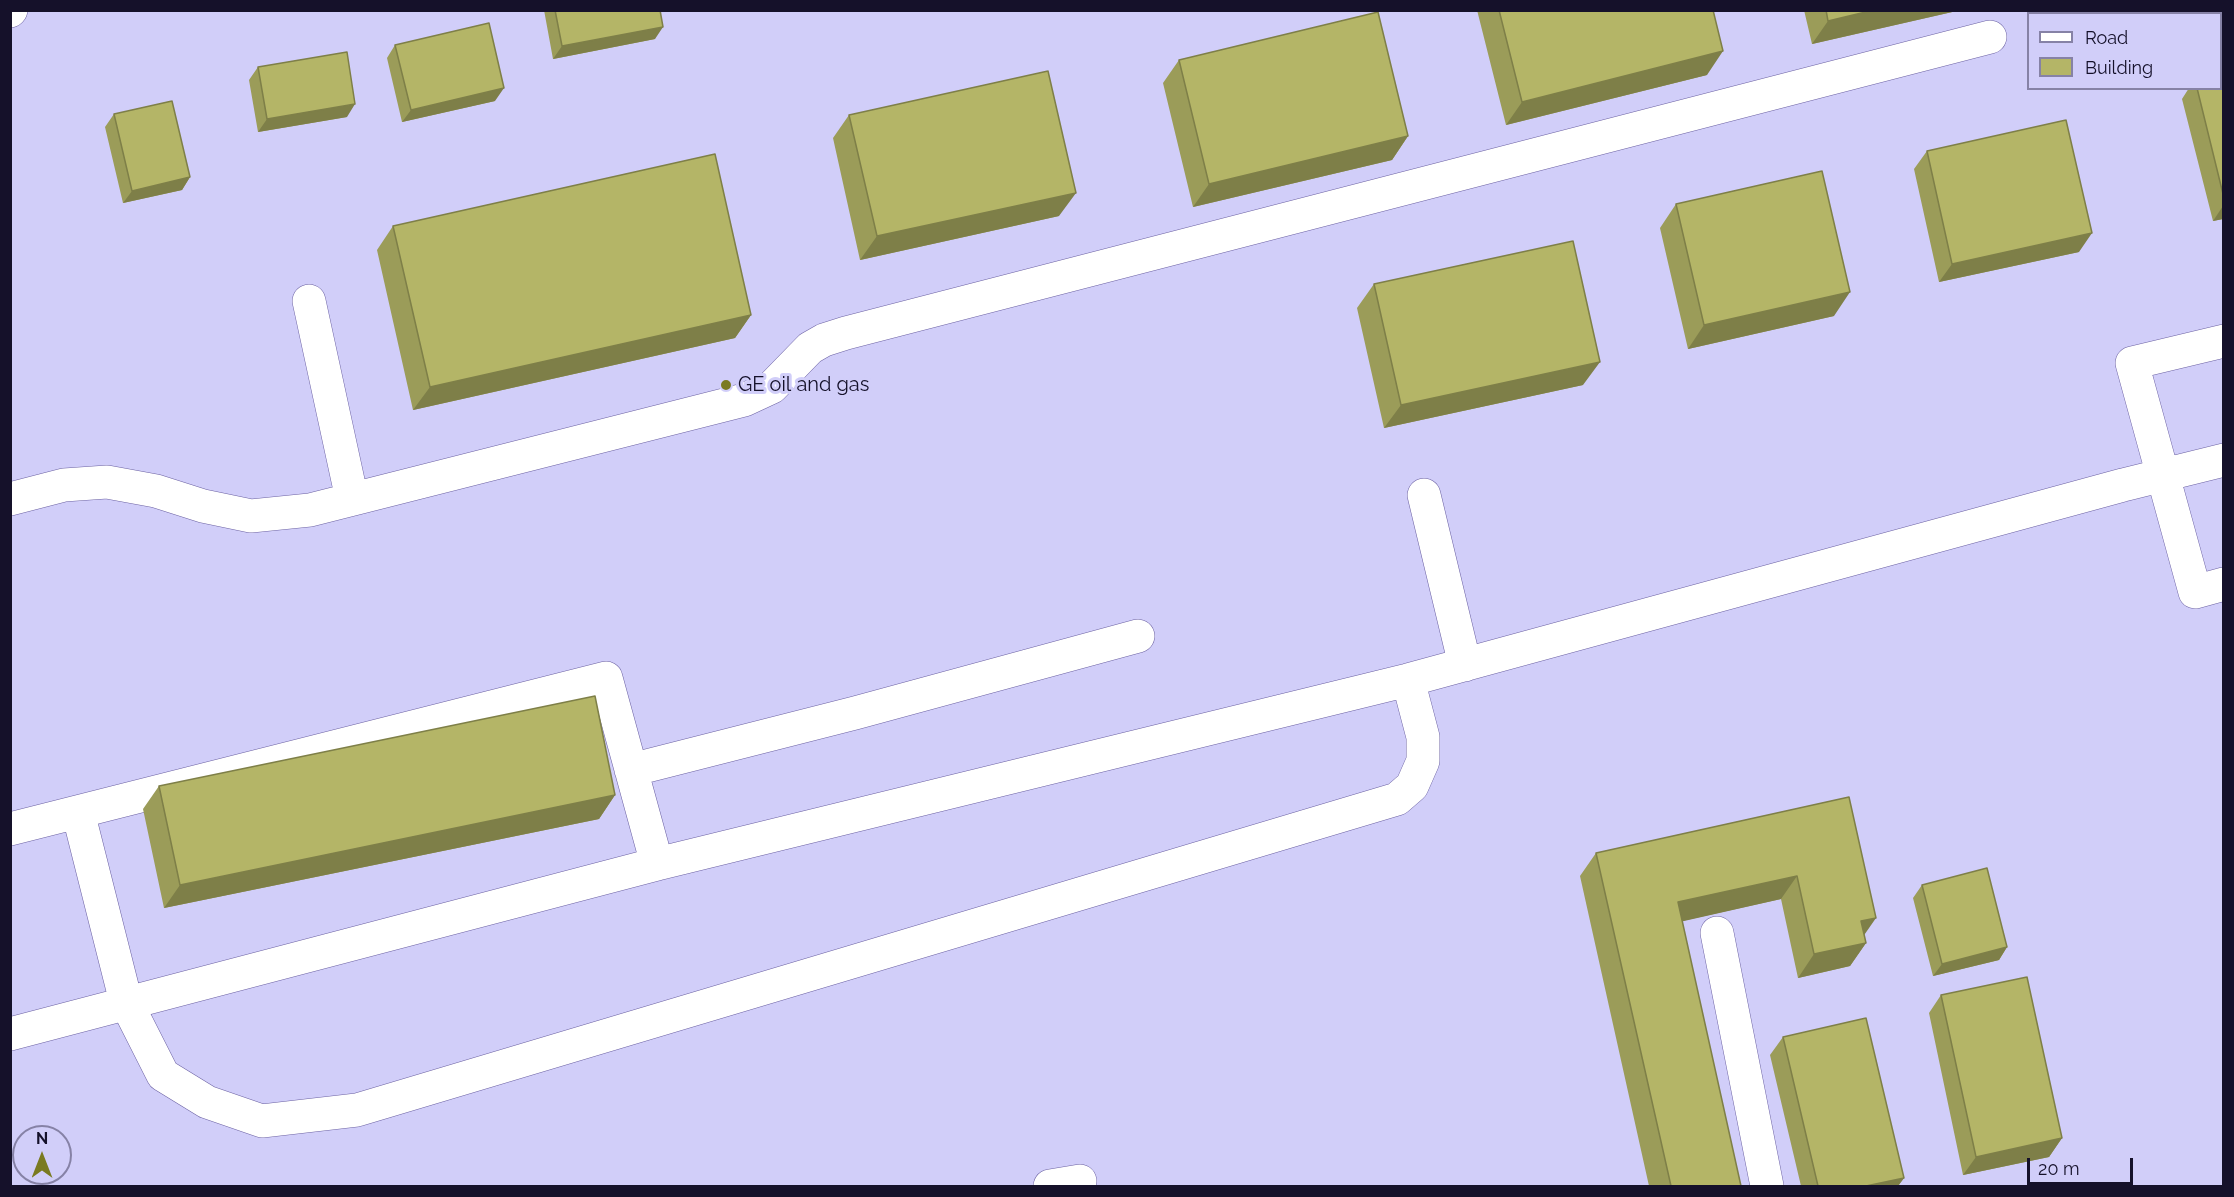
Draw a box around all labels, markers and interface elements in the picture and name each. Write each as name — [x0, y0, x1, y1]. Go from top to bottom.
legend — [2027, 12, 2222, 90]
text: Road — [2085, 27, 2128, 48]
text: Building — [2085, 57, 2153, 78]
place label: GE oil and gas — [738, 373, 869, 397]
marker: GE oil and gas — [719, 378, 733, 392]
north arrow — [12, 1125, 72, 1185]
text: N — [36, 1129, 48, 1148]
scale bar — [2030, 1146, 2136, 1184]
text: 20 m — [2038, 1158, 2080, 1179]

